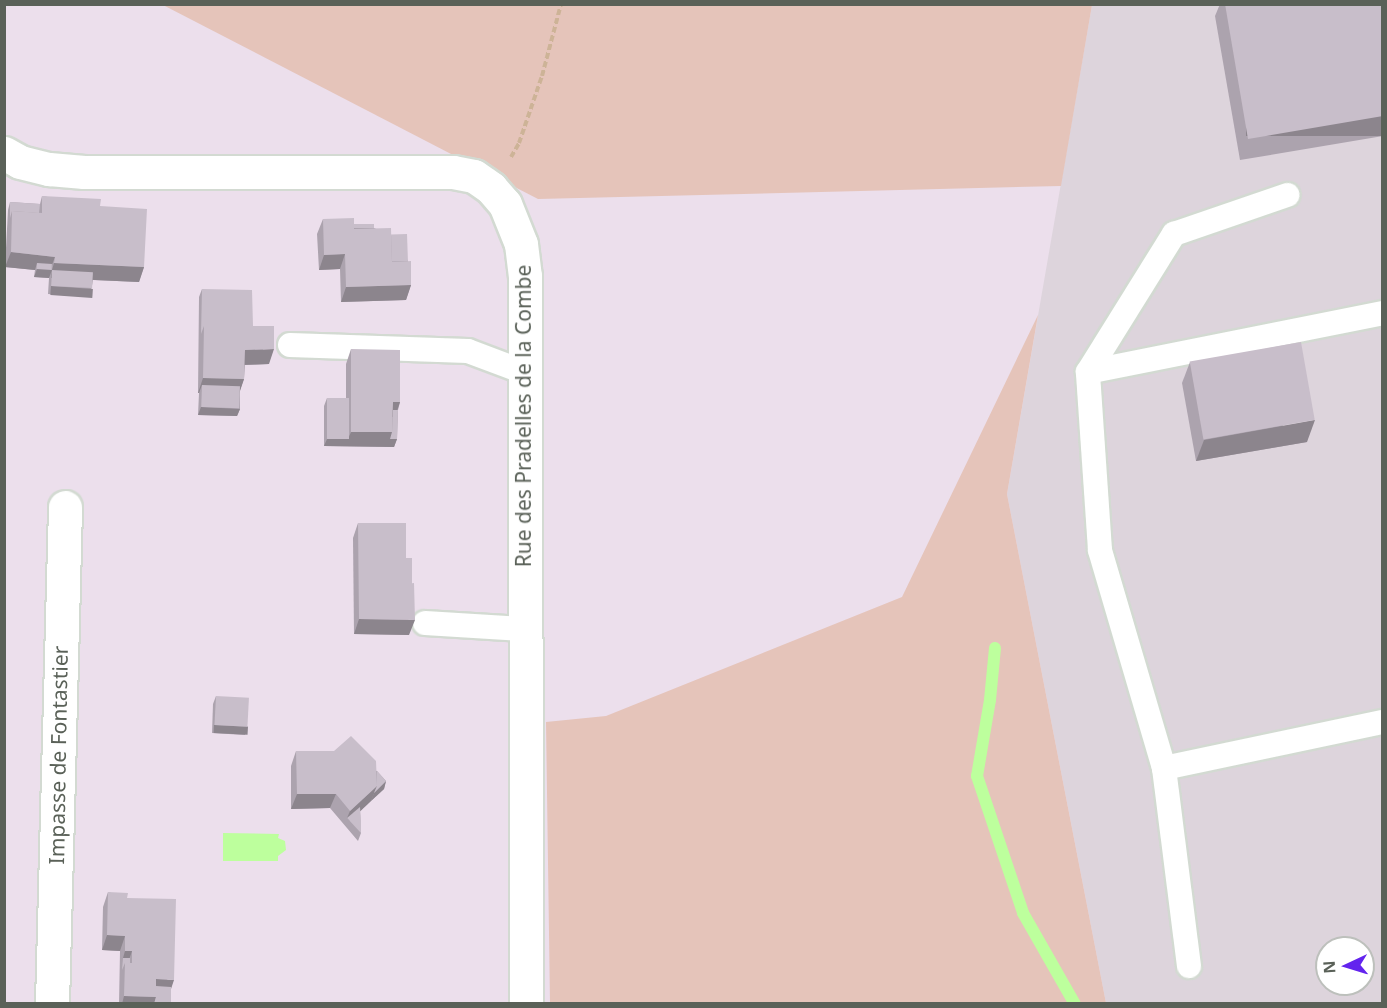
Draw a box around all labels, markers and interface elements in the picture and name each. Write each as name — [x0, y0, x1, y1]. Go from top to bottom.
street label: Rue des Pradelles de la Combe — [510, 265, 536, 567]
street label: Impasse de Fontastier — [43, 645, 73, 865]
north arrow — [1315, 936, 1375, 996]
text: N — [1318, 960, 1340, 974]

